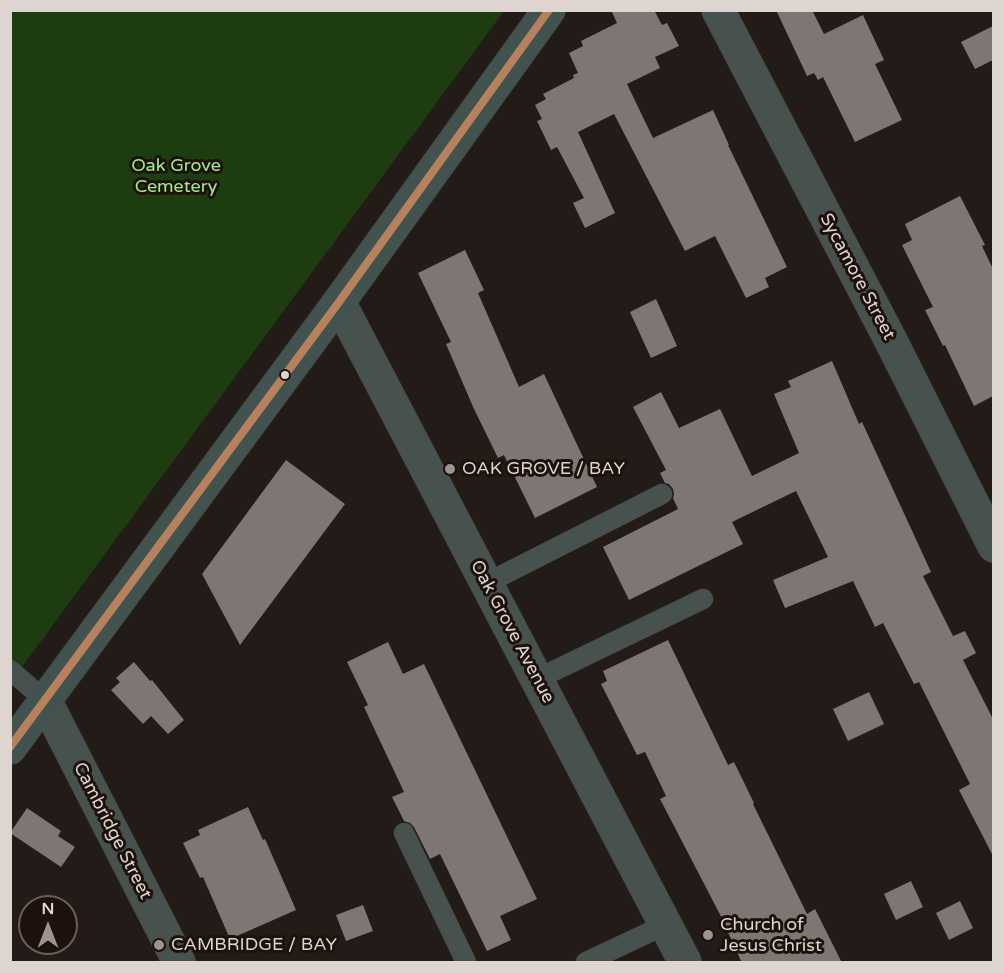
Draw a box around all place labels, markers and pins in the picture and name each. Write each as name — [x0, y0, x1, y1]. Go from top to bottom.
unlabelled marker — [279, 369, 291, 381]
place label: OAK GROVE / BAY — [462, 458, 625, 480]
marker: OAK GROVE / BAY — [443, 462, 457, 476]
place label: Church of Jesus Christ — [720, 914, 822, 956]
marker: Church of Jesus Christ — [701, 928, 715, 942]
place label: CAMBRIDGE / BAY — [171, 934, 337, 956]
marker: CAMBRIDGE / BAY — [152, 938, 166, 952]

